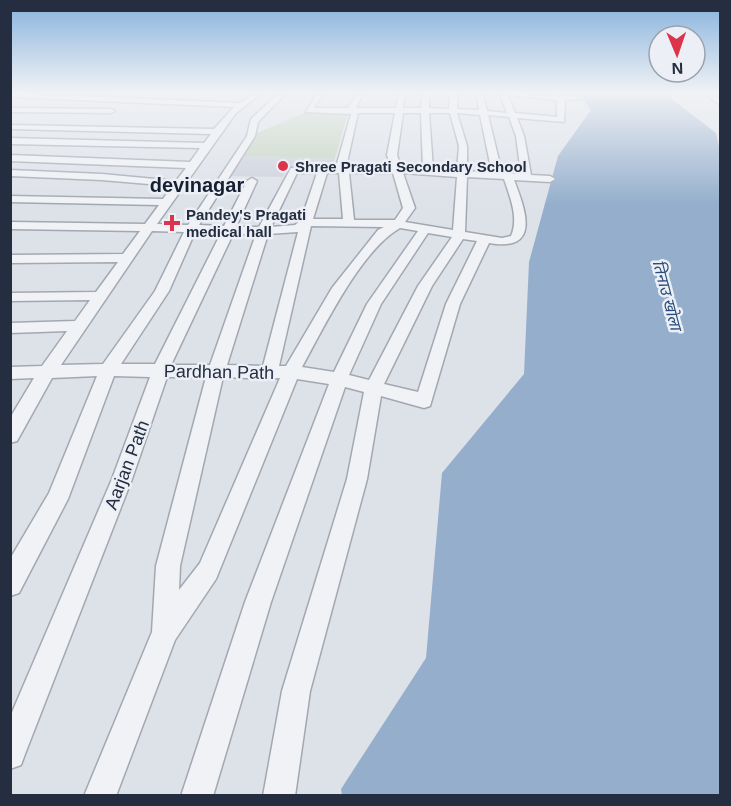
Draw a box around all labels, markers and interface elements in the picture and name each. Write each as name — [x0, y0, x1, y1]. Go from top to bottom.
north arrow — [647, 24, 707, 84]
text: N — [671, 60, 684, 77]
place label: Shree Pragati Secondary School — [295, 158, 527, 175]
marker: Shree Pragati Secondary School — [276, 159, 290, 173]
district label: devinagar — [150, 174, 244, 196]
place label: Pandey's Pragati medical hall — [186, 206, 306, 240]
marker: Pandey's Pragati medical hall — [163, 214, 181, 232]
water label: तिनाउ खोला — [650, 258, 686, 335]
street label: Pardhan Path — [164, 361, 274, 383]
street label: Aarjan Path — [101, 418, 153, 512]

